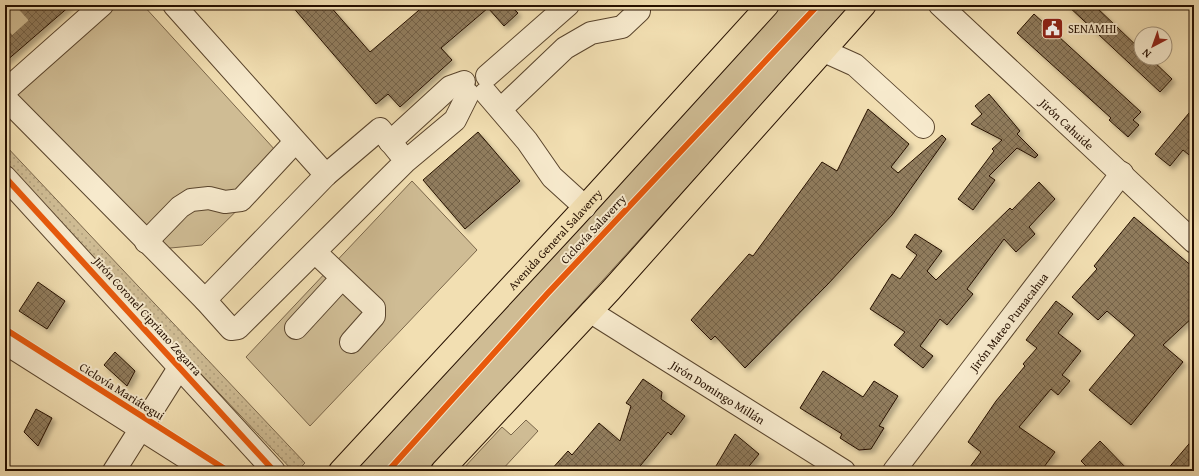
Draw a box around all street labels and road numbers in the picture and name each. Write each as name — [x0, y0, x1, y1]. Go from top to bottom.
street label: Jirón Cahuide — [1035, 93, 1098, 154]
street label: Avenida General Salaverry — [503, 185, 606, 293]
street label: Ciclovía Salaverry — [556, 190, 630, 268]
street label: Jirón Coronel Cipriano Zegarra — [89, 251, 206, 379]
street label: Jirón Mateo Pumacahua — [964, 269, 1052, 376]
street label: Jirón Domingo Millán — [666, 355, 769, 428]
street label: Ciclovía Mariátegui — [76, 358, 168, 424]

